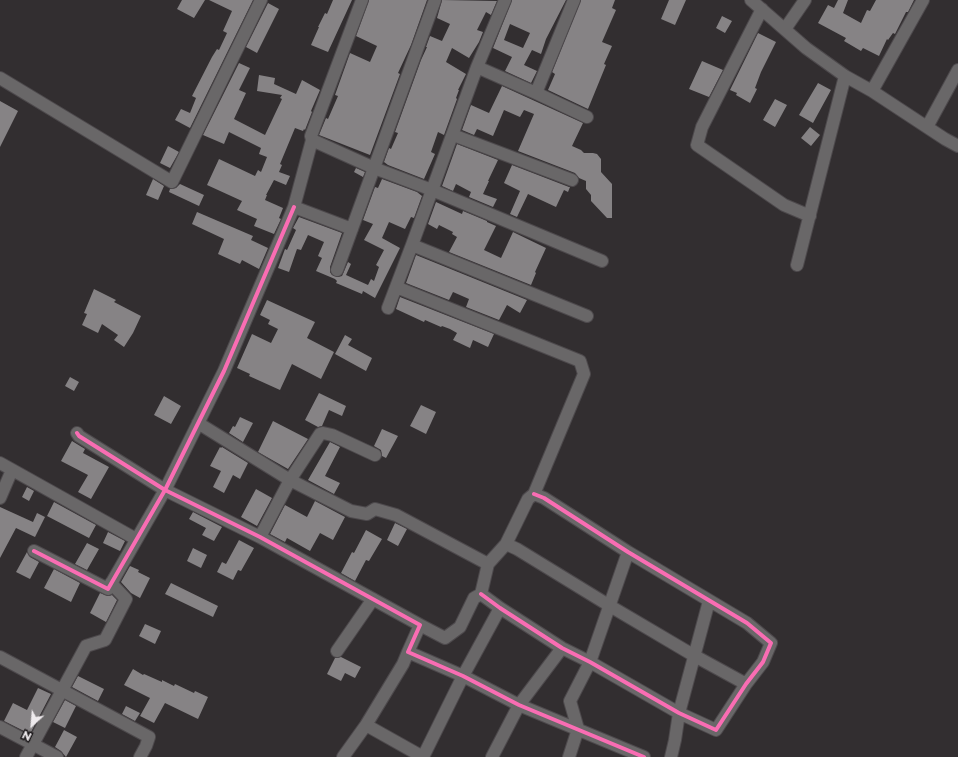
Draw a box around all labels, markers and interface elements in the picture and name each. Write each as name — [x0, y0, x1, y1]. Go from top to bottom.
north arrow — [12, 705, 52, 745]
text: N — [20, 728, 34, 744]

